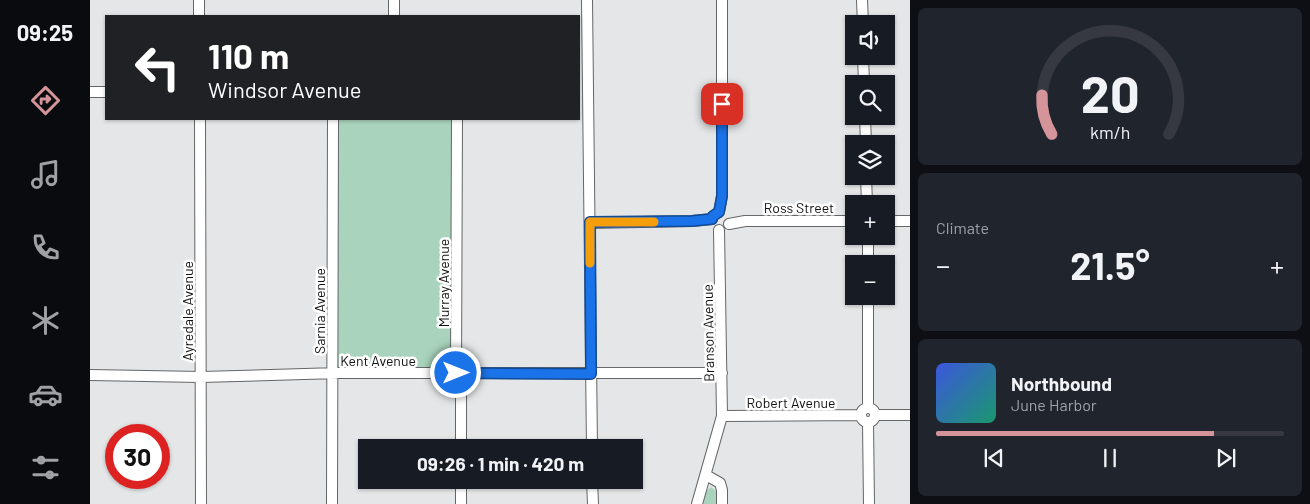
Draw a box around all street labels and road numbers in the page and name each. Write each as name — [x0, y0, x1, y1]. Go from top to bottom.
street label: Ross Street — [764, 199, 834, 216]
street label: Murray Avenue — [435, 239, 452, 327]
street label: Ayredale Avenue — [179, 261, 196, 361]
street label: Sarnia Avenue — [311, 268, 328, 354]
street label: Branson Avenue — [699, 284, 717, 382]
street label: Kent Avenue — [340, 352, 416, 369]
street label: Robert Avenue — [747, 394, 835, 411]

